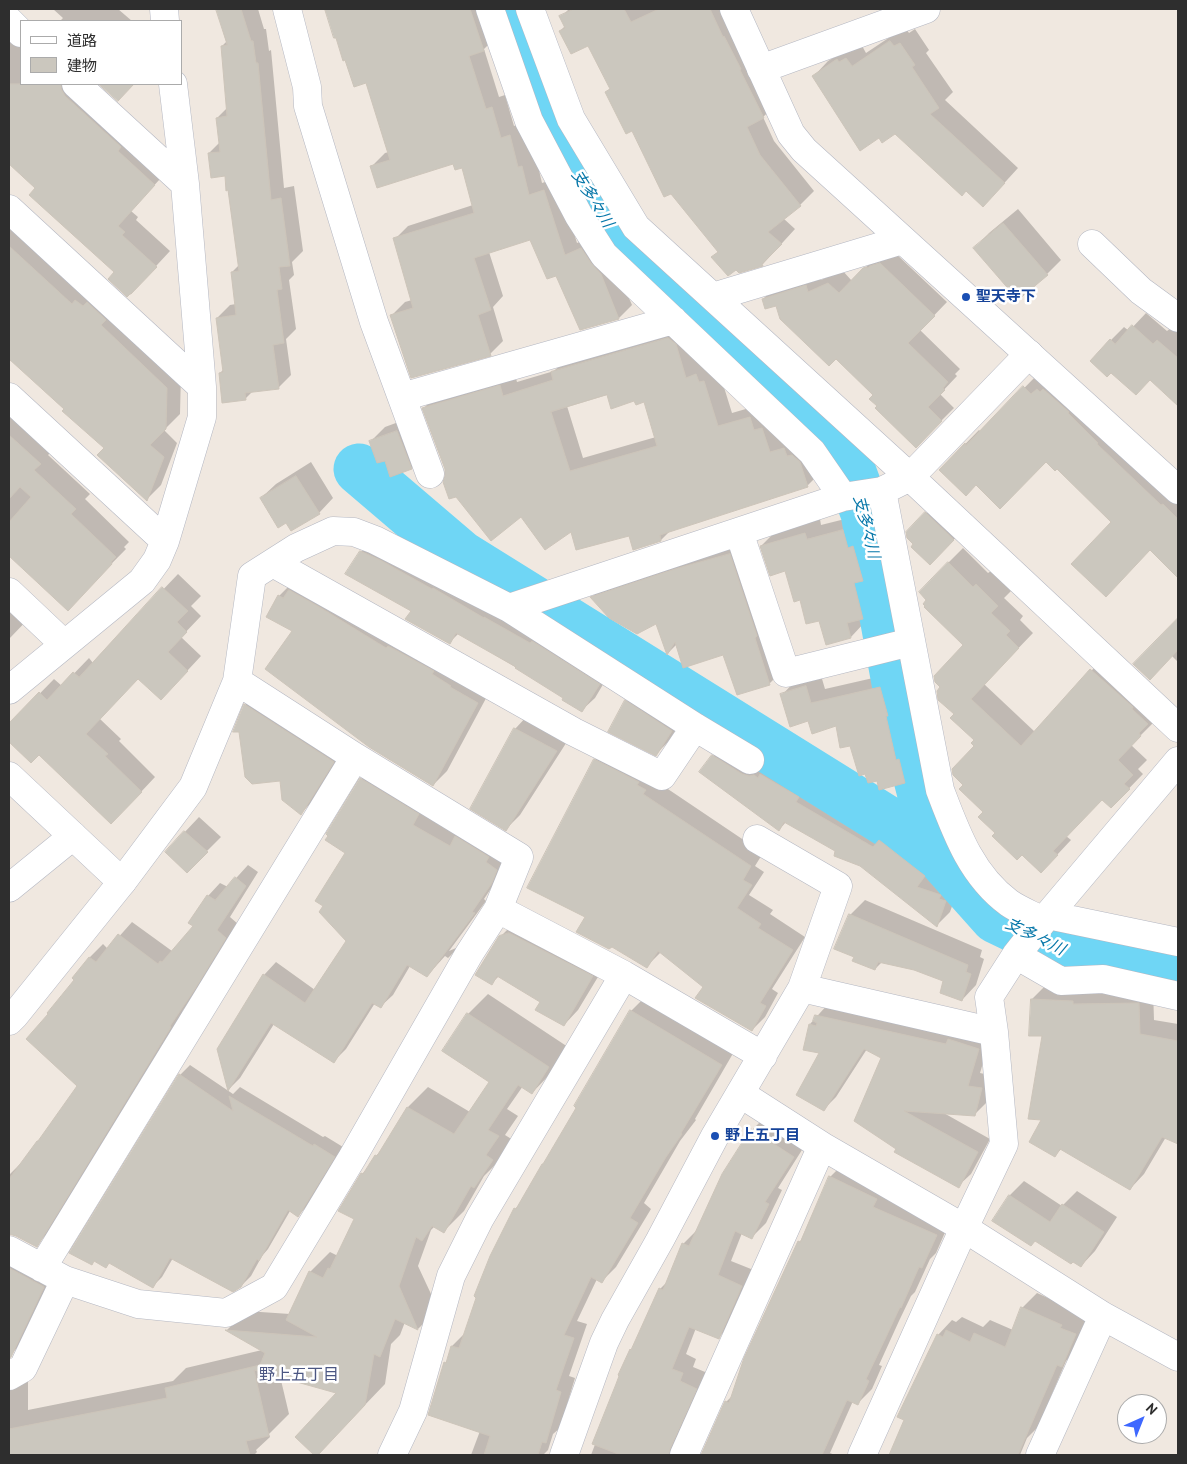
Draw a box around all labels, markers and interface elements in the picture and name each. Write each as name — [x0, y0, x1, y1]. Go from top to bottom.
legend — [20, 20, 182, 85]
text: 道路 — [67, 31, 97, 50]
text: 建物 — [67, 56, 97, 75]
water label: 支多々川 — [567, 167, 617, 231]
place label: 聖天寺下 — [976, 288, 1036, 306]
marker: 聖天寺下 — [960, 291, 972, 303]
water label: 支多々川 — [849, 494, 883, 560]
water label: 支多々川 — [1002, 914, 1068, 960]
place label: 野上五丁目 — [725, 1127, 800, 1145]
marker: 野上五丁目 — [709, 1130, 721, 1142]
district label: 野上五丁目 — [259, 1365, 339, 1385]
north arrow — [1117, 1394, 1167, 1444]
text: N — [1142, 1399, 1161, 1419]

